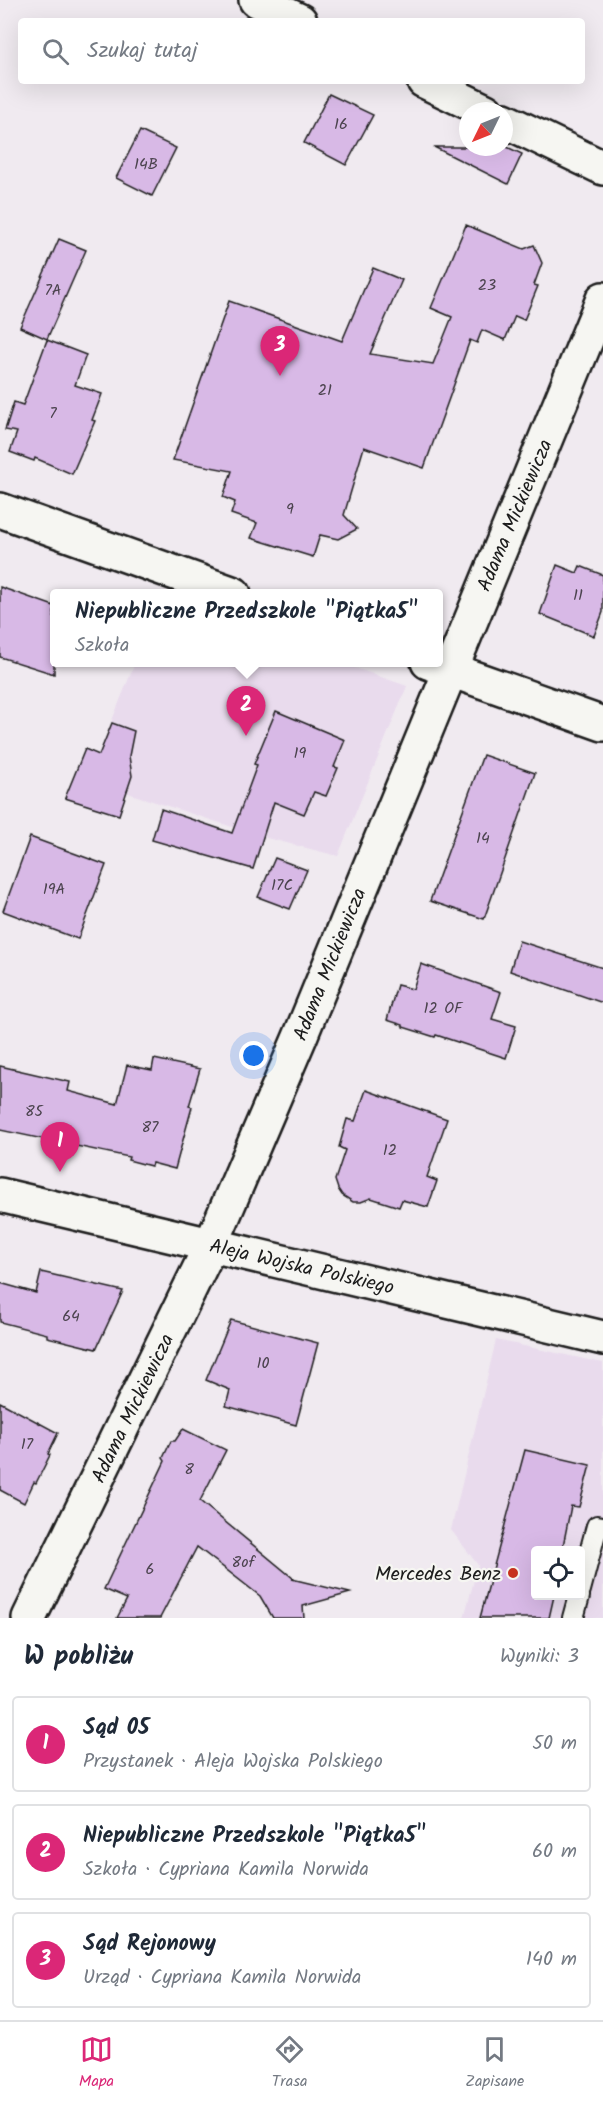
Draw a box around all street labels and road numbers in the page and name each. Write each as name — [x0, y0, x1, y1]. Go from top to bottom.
street label: Adama Mickiewicza — [469, 435, 562, 597]
street label: Adama Mickiewicza — [286, 883, 376, 1046]
street label: Aleja Wojska Polskiego — [206, 1231, 397, 1305]
street label: Adama Mickiewicza — [84, 1329, 184, 1489]

